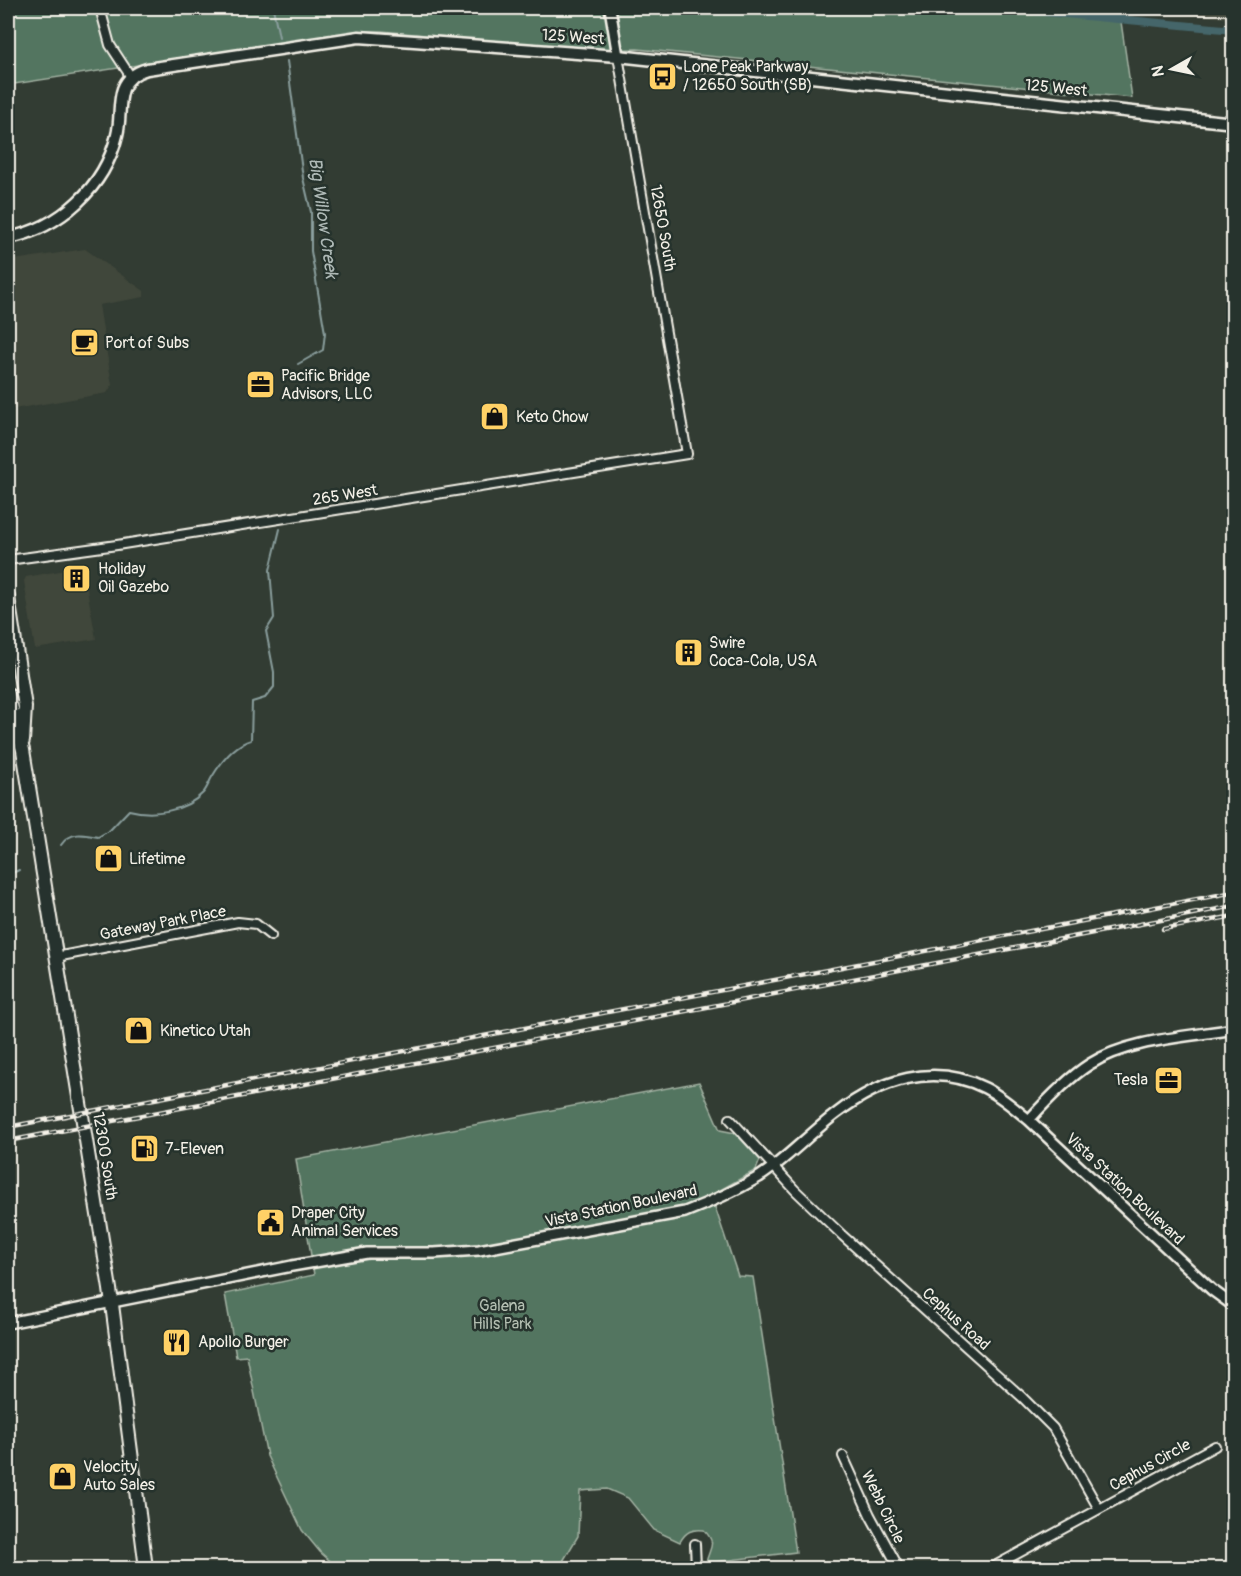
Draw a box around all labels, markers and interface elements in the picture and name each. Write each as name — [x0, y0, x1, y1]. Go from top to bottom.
street label: 125 West — [541, 25, 605, 49]
north arrow — [1142, 39, 1202, 99]
place label: Lone Peak Parkway / 12650 South (SB) — [683, 57, 812, 95]
bus stop icon: Lone Peak Parkway / 12650 South (SB) — [646, 60, 678, 92]
text: N — [1147, 64, 1169, 78]
street label: 125 West — [1024, 75, 1089, 101]
water label: Big Willow Creek — [303, 156, 343, 281]
street label: 12650 South — [646, 183, 680, 273]
cafe icon: Port of Subs — [68, 327, 100, 359]
place label: Port of Subs — [105, 333, 189, 353]
place label: Pacific Bridge Advisors, LLC — [281, 366, 373, 404]
office icon: Pacific Bridge Advisors, LLC — [244, 369, 276, 401]
shop icon: Keto Chow — [479, 401, 511, 433]
place label: Keto Chow — [516, 407, 589, 427]
street label: 265 West — [311, 480, 379, 510]
place label: Holiday Oil Gazebo — [98, 559, 169, 597]
building icon: Holiday Oil Gazebo — [61, 562, 93, 594]
place label: Swire Coca-Cola, USA — [709, 633, 817, 671]
building icon: Swire Coca-Cola, USA — [672, 636, 704, 668]
shop icon: Lifetime — [92, 843, 124, 875]
place label: Lifetime — [129, 849, 185, 869]
street label: Gateway Park Place — [98, 901, 228, 945]
shop icon: Kinetico Utah — [123, 1015, 155, 1047]
place label: Kinetico Utah — [160, 1021, 251, 1041]
office icon: Tesla — [1153, 1064, 1185, 1096]
place label: Tesla — [1114, 1070, 1148, 1090]
street label: 12300 South — [88, 1111, 122, 1201]
street label: Vista Station Boulevard — [1061, 1129, 1189, 1249]
fuel station icon: 7-Eleven — [128, 1133, 160, 1165]
place label: 7-Eleven — [165, 1139, 224, 1159]
street label: Vista Station Boulevard — [543, 1180, 699, 1232]
place label: Draper City Animal Services — [291, 1203, 398, 1241]
public building icon: Draper City Animal Services — [254, 1206, 286, 1238]
street label: Cephus Road — [918, 1283, 994, 1355]
park label: Galena Hills Park — [472, 1296, 532, 1334]
restaurant icon: Apollo Burger — [161, 1326, 193, 1358]
place label: Apollo Burger — [198, 1332, 289, 1352]
street label: Cephus Circle — [1106, 1434, 1194, 1496]
place label: Velocity Auto Sales — [83, 1457, 155, 1495]
shop icon: Velocity Auto Sales — [46, 1460, 78, 1492]
street label: Webb Circle — [857, 1467, 909, 1547]

